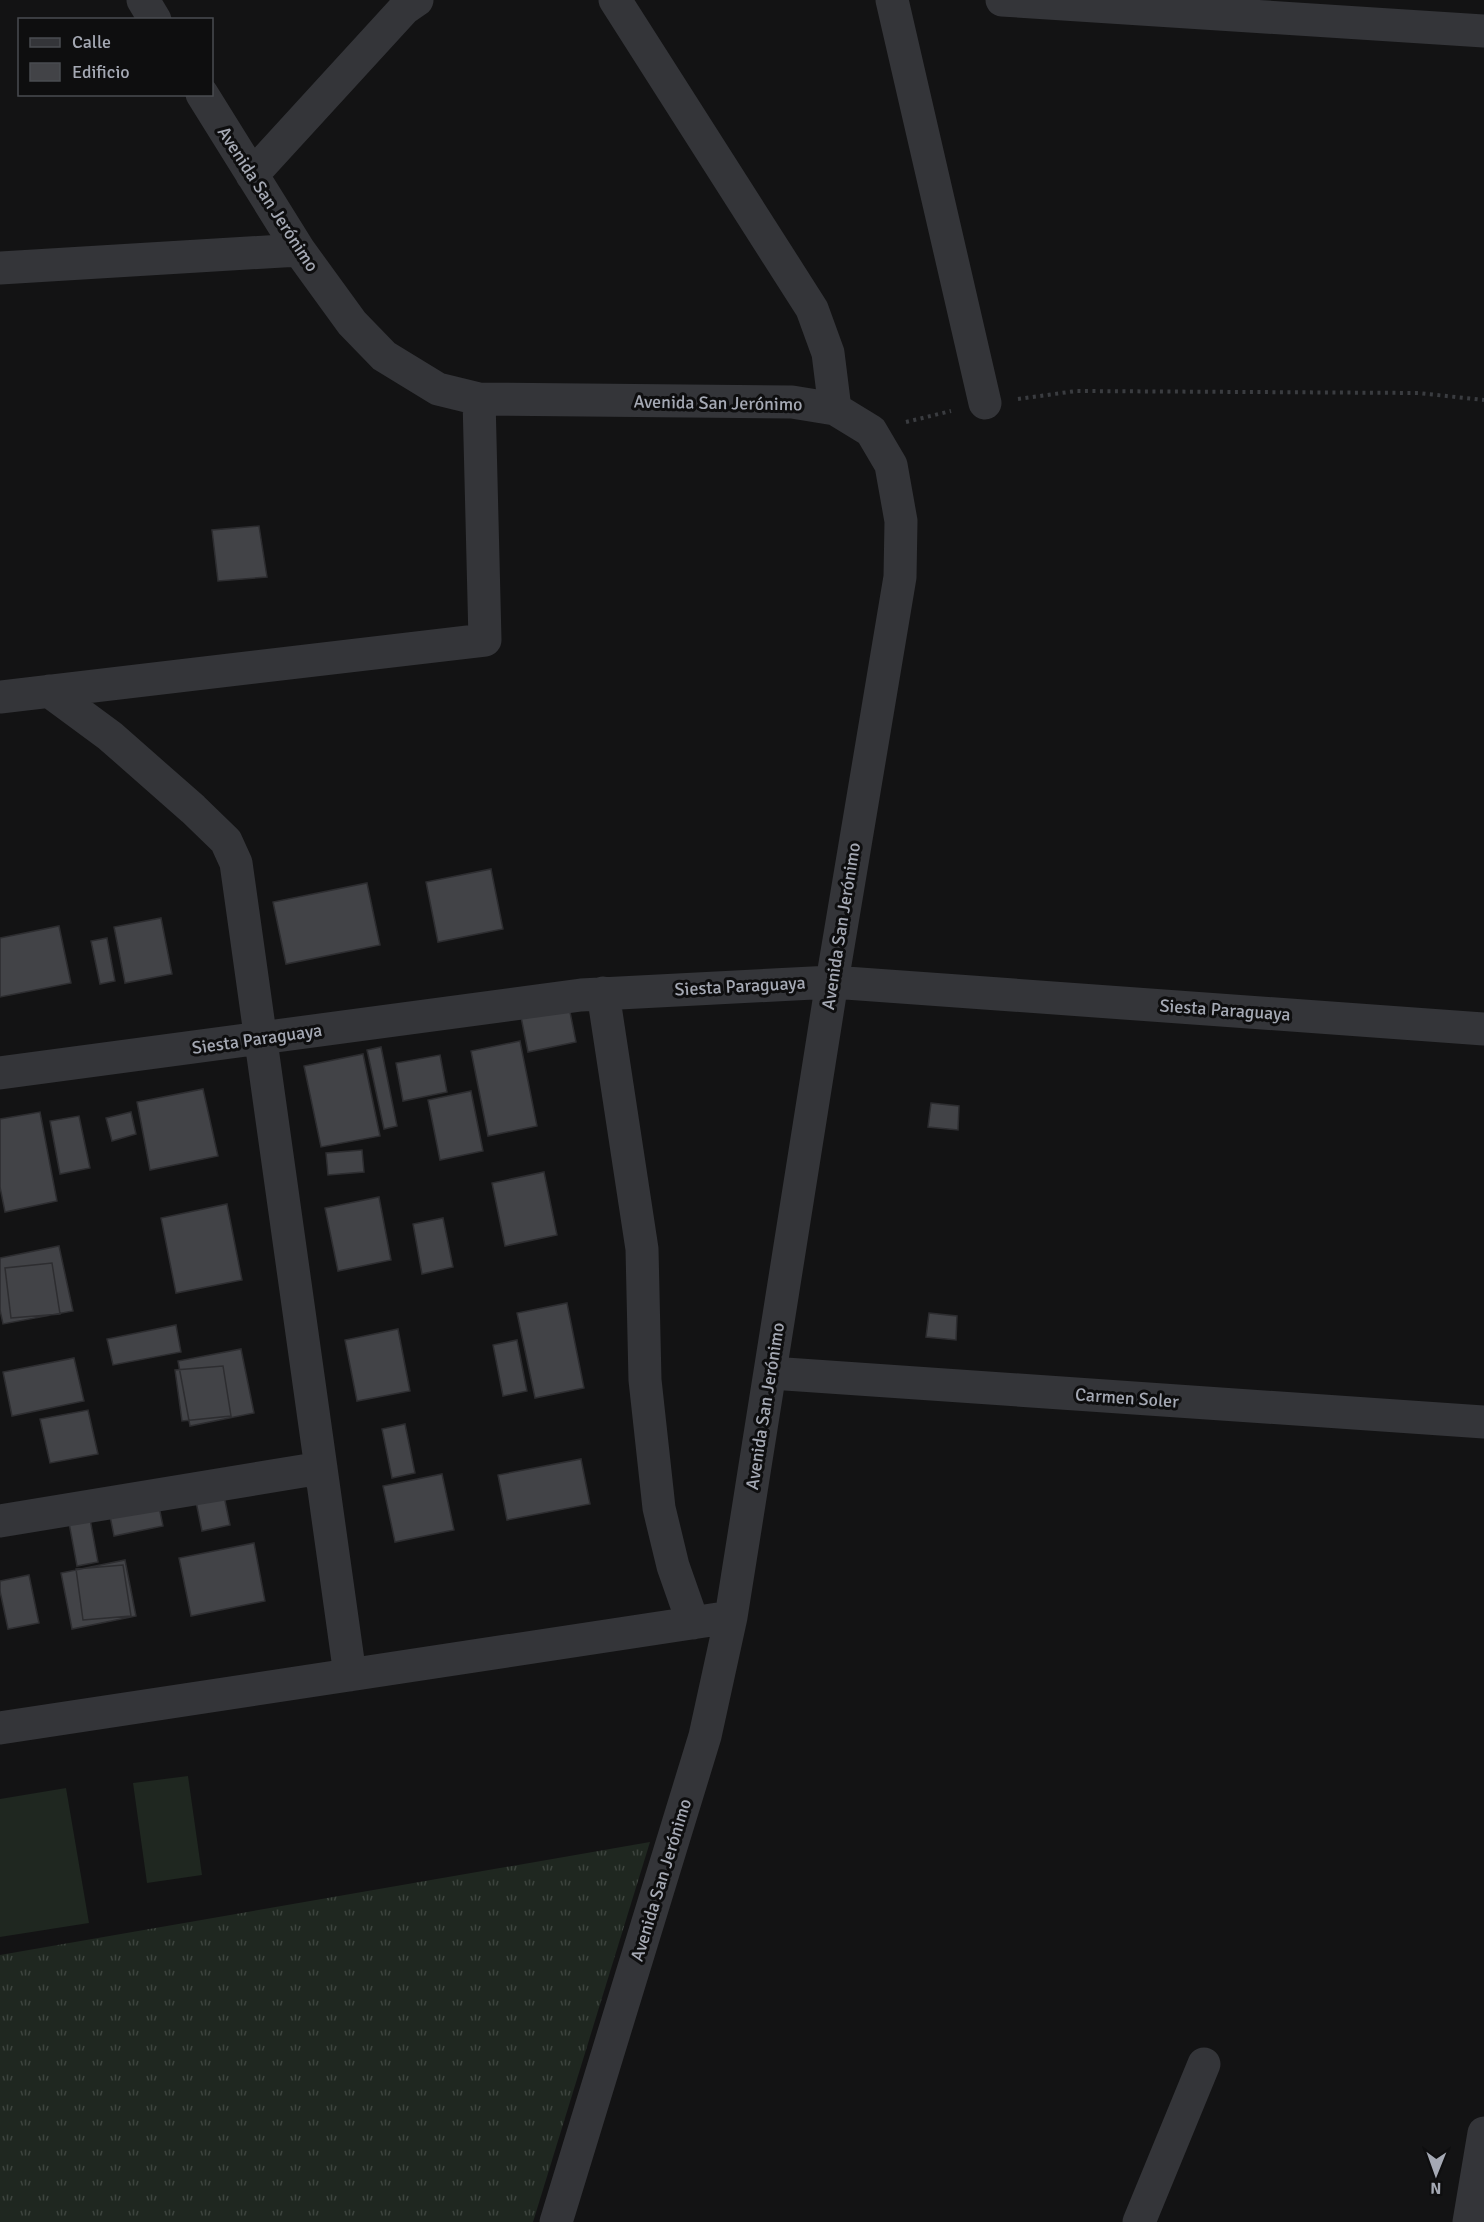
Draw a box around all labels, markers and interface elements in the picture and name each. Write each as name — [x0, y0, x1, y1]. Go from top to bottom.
legend — [18, 18, 213, 96]
text: Calle — [72, 31, 111, 53]
text: Edificio — [72, 61, 130, 83]
street label: Avenida San Jerónimo — [213, 122, 323, 276]
street label: Avenida San Jerónimo — [633, 391, 803, 415]
street label: Avenida San Jerónimo — [817, 841, 865, 1011]
street label: Siesta Paraguaya — [674, 972, 806, 1000]
street label: Siesta Paraguaya — [1159, 994, 1291, 1026]
street label: Siesta Paraguaya — [190, 1019, 324, 1059]
street label: Avenida San Jerónimo — [741, 1321, 789, 1491]
street label: Carmen Soler — [1074, 1383, 1180, 1413]
street label: Avenida San Jerónimo — [626, 1796, 696, 1964]
north arrow — [1406, 2144, 1466, 2204]
text: N — [1430, 2178, 1441, 2198]

